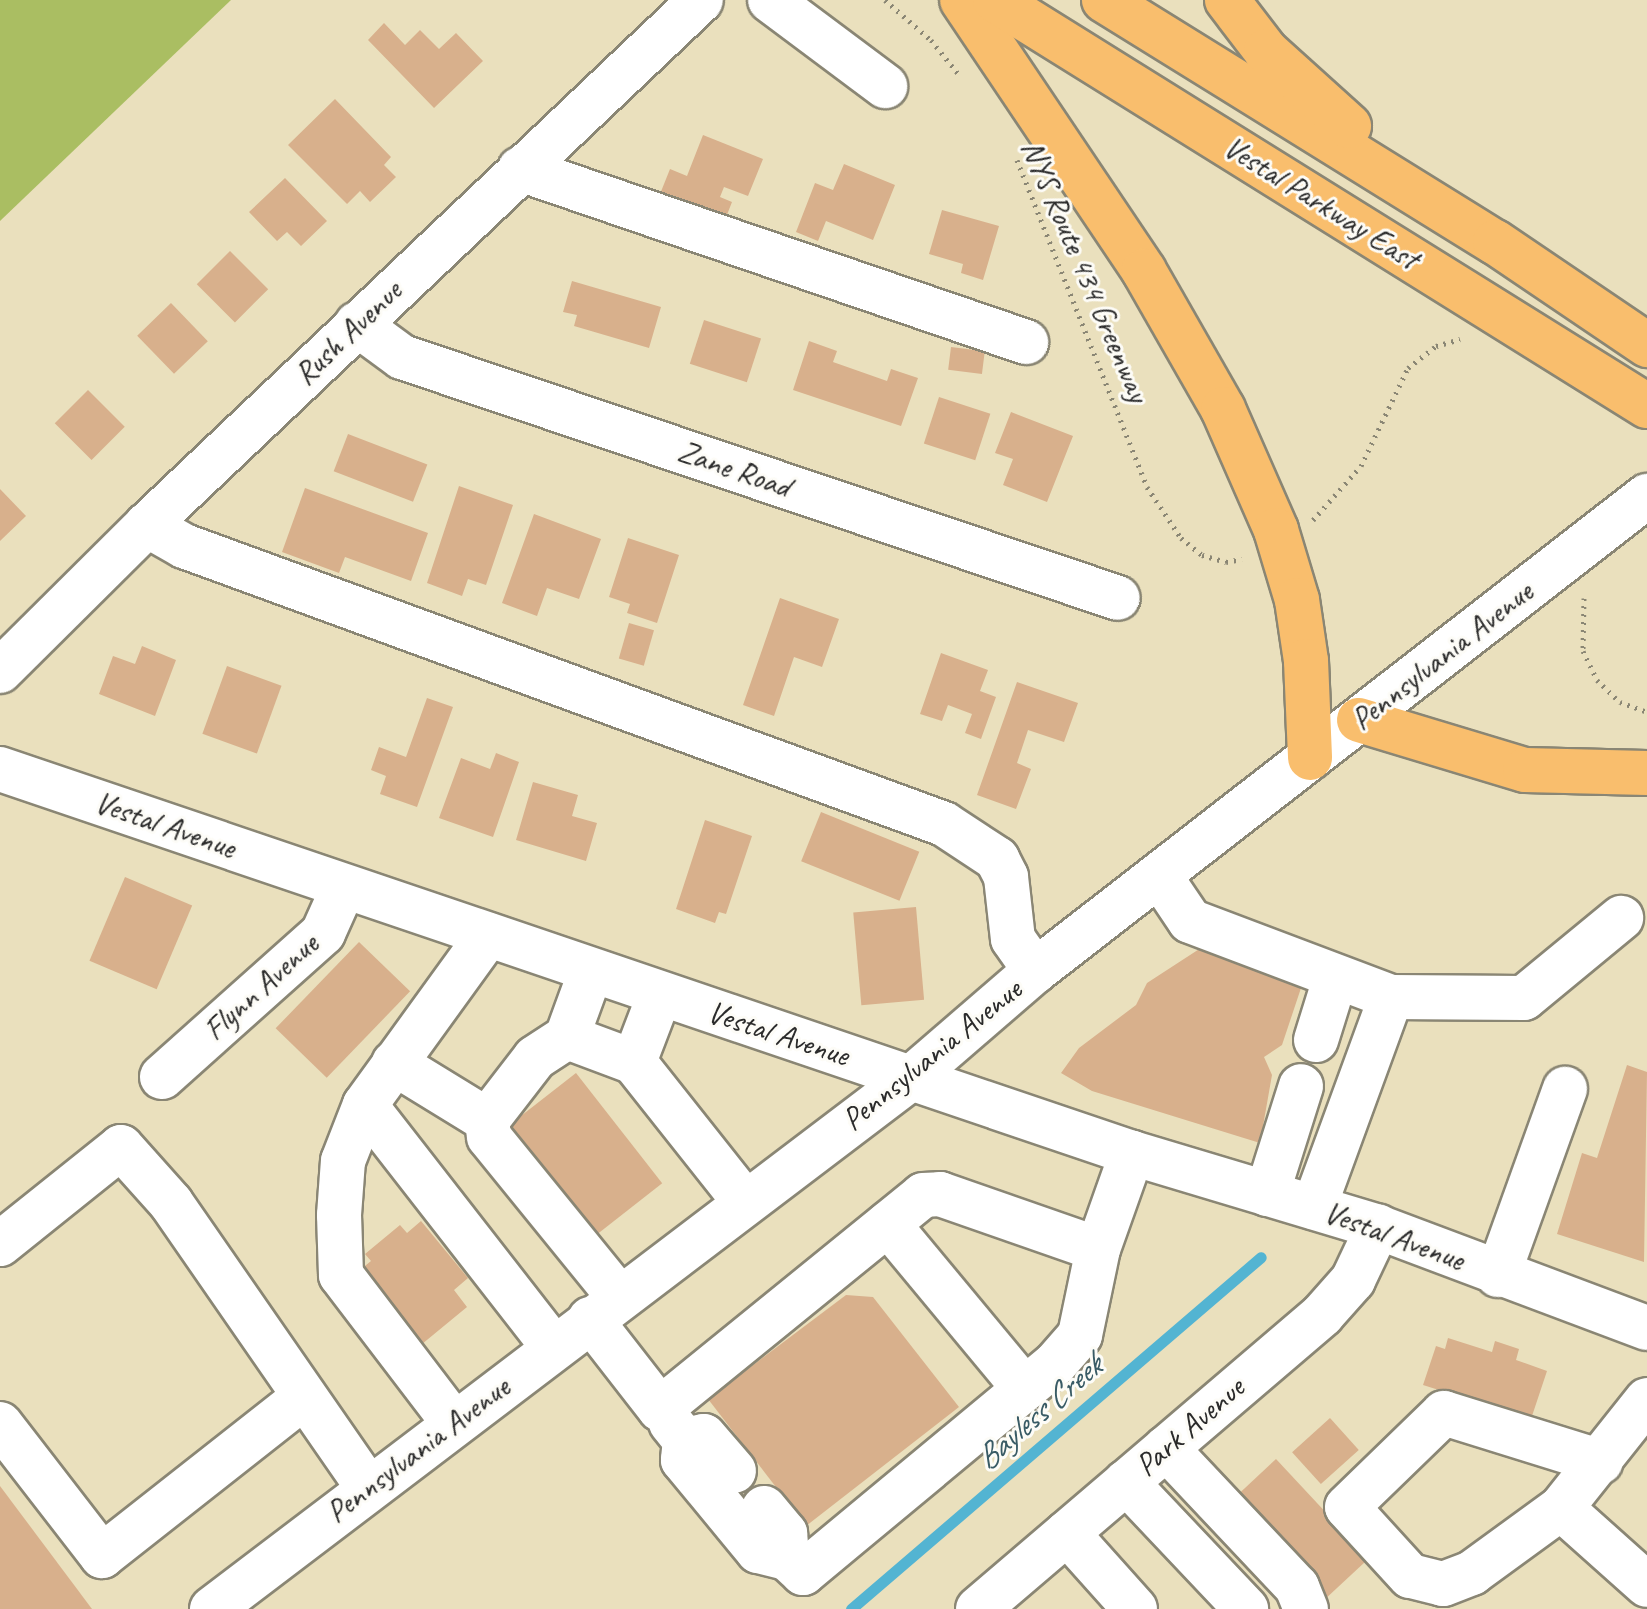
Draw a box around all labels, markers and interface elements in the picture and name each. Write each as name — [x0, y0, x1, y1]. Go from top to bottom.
street label: Vestal Parkway East — [1216, 127, 1426, 279]
street label: NYS Route 434 Greenway — [1012, 134, 1158, 408]
street label: Rush Avenue — [286, 272, 410, 394]
street label: Zane Road — [673, 432, 795, 506]
street label: Pennsylvania Avenue — [1343, 573, 1541, 739]
street label: Vestal Avenue — [90, 783, 240, 867]
street label: Flynn Avenue — [196, 925, 326, 1049]
street label: Pennsylvania Avenue — [834, 971, 1030, 1139]
street label: Vestal Avenue — [703, 993, 853, 1075]
street label: Vestal Avenue — [1319, 1193, 1469, 1279]
water label: Bayless Creek — [966, 1346, 1110, 1478]
street label: Pennsylvania Avenue — [319, 1368, 517, 1532]
street label: Park Avenue — [1128, 1369, 1252, 1485]

